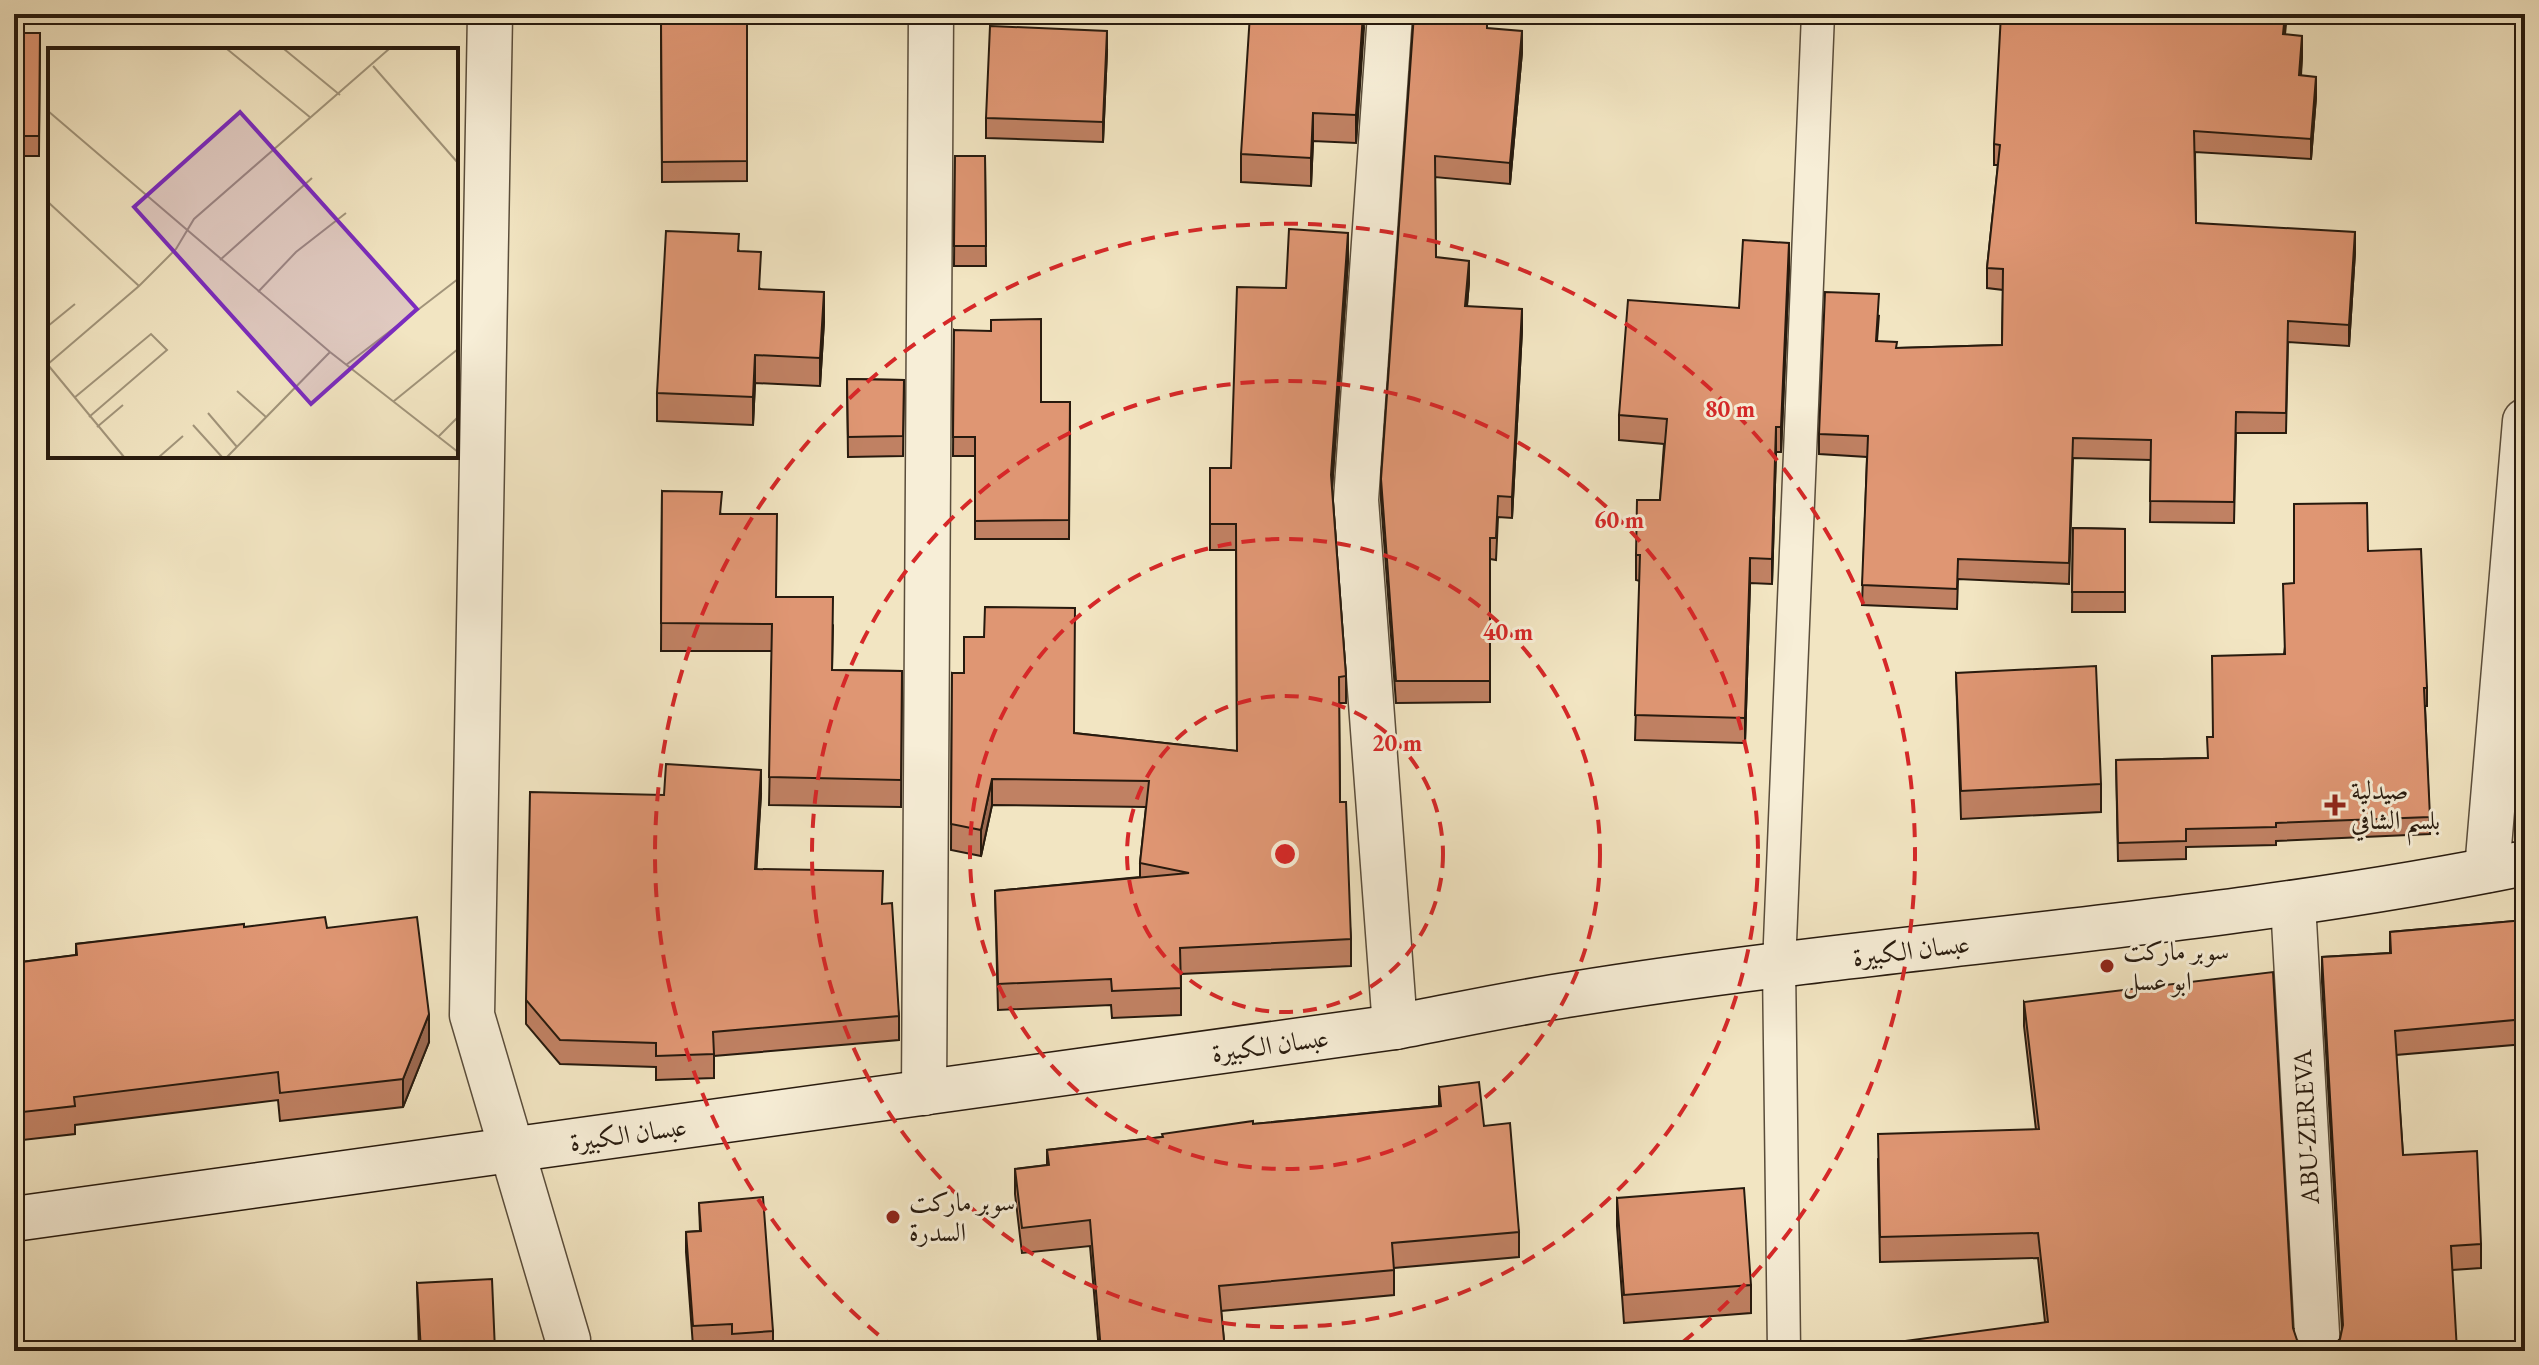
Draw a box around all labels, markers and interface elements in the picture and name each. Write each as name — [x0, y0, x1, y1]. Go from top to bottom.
inset map — [48, 48, 458, 458]
text: 80 m — [1705, 393, 1755, 424]
text: 60 m — [1594, 504, 1644, 535]
text: 40 m — [1483, 616, 1533, 647]
text: 20 m — [1372, 727, 1422, 758]
place label: صيدلية بلسم الشافي — [2351, 773, 2440, 846]
marker: صيدلية بلسم الشافي — [2326, 796, 2344, 814]
centre of rings — [1271, 840, 1299, 868]
street label: عبسان الكبيرة — [1850, 926, 1972, 974]
place label: سوبر ماركت ابو عسل — [2123, 934, 2229, 999]
marker: سوبر ماركت ابو عسل — [2098, 957, 2116, 975]
street label: عبسان الكبيرة — [1209, 1020, 1331, 1070]
street label: ABU-ZEREVA — [2285, 1048, 2327, 1206]
street label: عبسان الكبيرة — [567, 1109, 689, 1159]
place label: سوبر ماركت السدرة — [909, 1185, 1015, 1249]
marker: سوبر ماركت السدرة — [884, 1208, 902, 1226]

